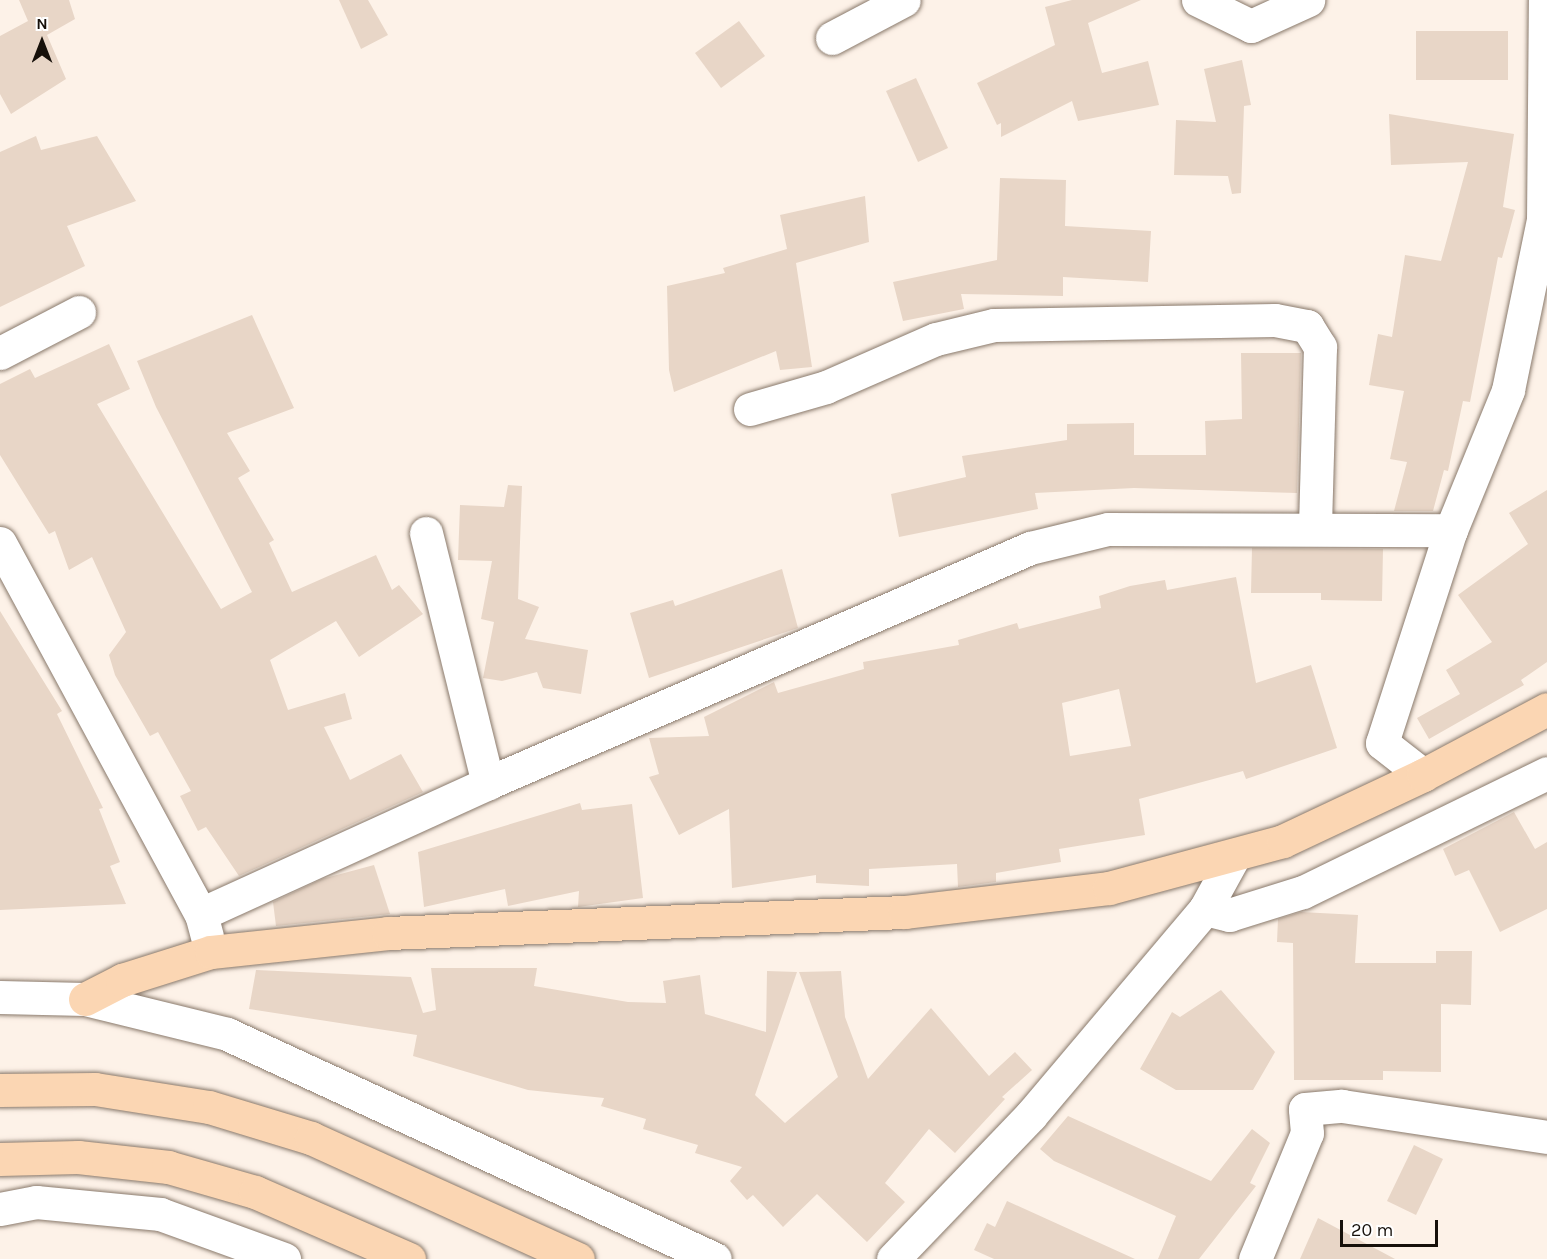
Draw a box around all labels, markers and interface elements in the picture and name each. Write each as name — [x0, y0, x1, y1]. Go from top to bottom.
north arrow — [12, 12, 72, 72]
text: N — [36, 14, 48, 33]
scale bar — [1343, 1208, 1440, 1246]
text: 20 m — [1351, 1219, 1393, 1241]

